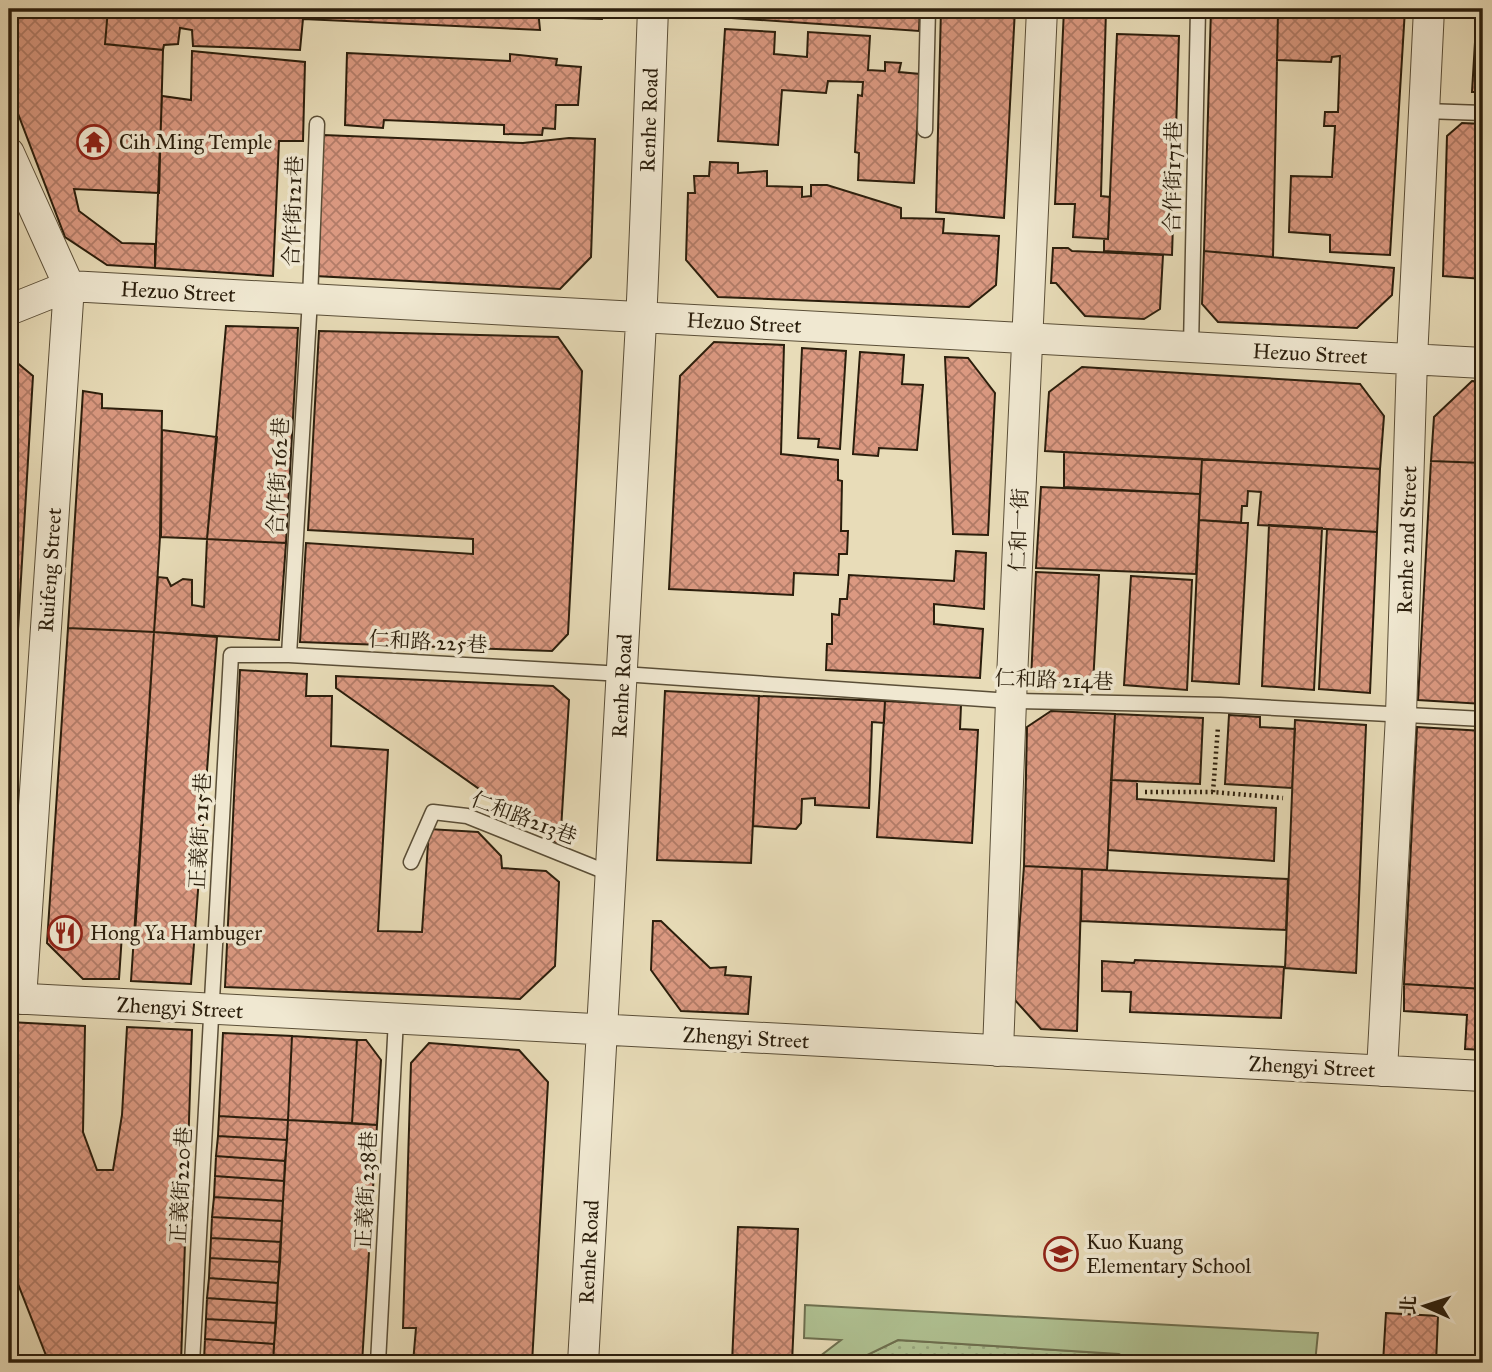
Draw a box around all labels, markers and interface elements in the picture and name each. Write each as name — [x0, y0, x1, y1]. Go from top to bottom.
street label: Renhe Road — [634, 67, 664, 173]
street label: 合作街171巷 — [1159, 121, 1187, 233]
temple icon: Cih Ming Temple — [75, 123, 113, 161]
place label: Cih Ming Temple — [119, 129, 272, 155]
street label: 合作街121巷 — [278, 155, 308, 267]
street label: Hezuo Street — [120, 276, 237, 308]
street label: Hezuo Street — [686, 307, 803, 339]
street label: Hezuo Street — [1252, 338, 1369, 370]
street label: 合作街 162巷 — [262, 416, 294, 536]
street label: Renhe 2nd Street — [1391, 465, 1423, 615]
street label: 仁和一街 — [1005, 488, 1033, 572]
street label: Ruifeng Street — [33, 506, 67, 633]
street label: 仁和路 225巷 — [368, 626, 488, 658]
street label: Renhe Road — [606, 633, 638, 739]
street label: 仁和路 214巷 — [994, 665, 1114, 695]
street label: 正義街 215巷 — [184, 772, 216, 890]
street label: 仁和路213巷 — [467, 786, 581, 850]
restaurant icon: Hong Ya Hambuger — [46, 914, 84, 952]
place label: Hong Ya Hambuger — [90, 920, 262, 946]
street label: Zhengyi Street — [116, 992, 245, 1024]
street label: Zhengyi Street — [682, 1022, 811, 1054]
street label: Zhengyi Street — [1248, 1051, 1377, 1083]
street label: 正義街220巷 — [165, 1126, 197, 1244]
street label: 正義街 238巷 — [350, 1130, 382, 1250]
street label: Renhe Road — [573, 1199, 605, 1305]
place label: Kuo Kuang Elementary School — [1086, 1229, 1251, 1279]
school or university icon: Kuo Kuang Elementary School — [1042, 1235, 1080, 1273]
north arrow — [1390, 1270, 1460, 1340]
text: 北 — [1397, 1295, 1421, 1315]

